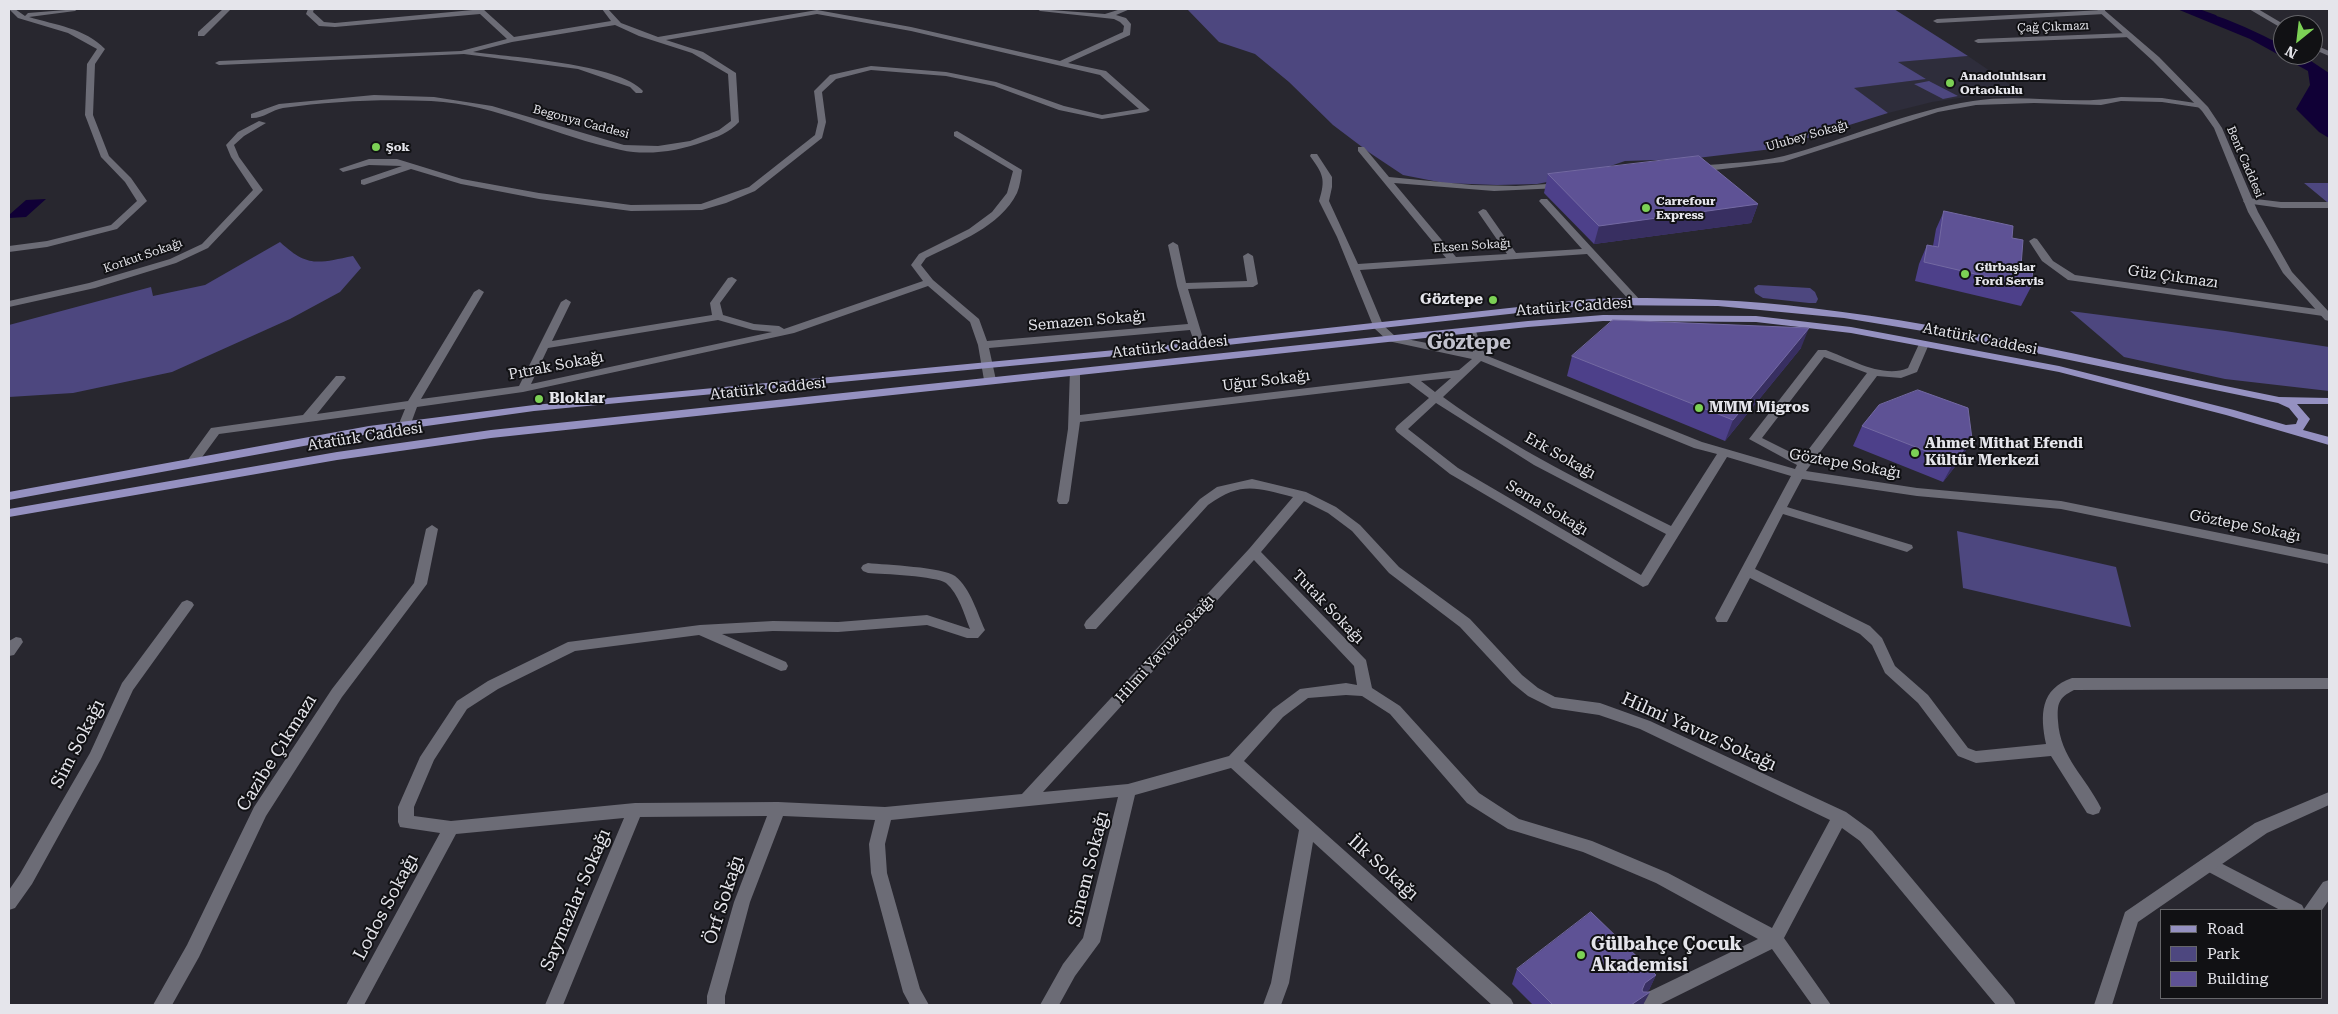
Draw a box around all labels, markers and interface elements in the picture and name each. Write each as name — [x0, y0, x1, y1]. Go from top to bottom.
north arrow — [2273, 15, 2323, 65]
street label: Çağ Çıkmazı — [2017, 19, 2089, 35]
text: N — [2283, 43, 2300, 62]
place label: Anadoluhisarı Ortaokulu — [1960, 69, 2046, 97]
marker: Anadoluhisarı Ortaokulu — [1944, 77, 1956, 89]
street label: Begonya Caddesi — [531, 102, 631, 142]
street label: Ulubey Sokağı — [1764, 117, 1850, 155]
street label: Bent Caddesi — [2223, 124, 2267, 200]
place label: Şok — [386, 140, 410, 154]
marker: Şok — [370, 141, 382, 153]
place label: Carrefour Express — [1656, 194, 1715, 222]
marker: Carrefour Express — [1640, 202, 1652, 214]
street label: Korkut Sokağı — [102, 236, 184, 276]
street label: Eksen Sokağı — [1433, 236, 1511, 256]
place label: Gürbaşlar Ford Servis — [1975, 260, 2044, 288]
street label: Güz Çıkmazı — [2127, 262, 2219, 292]
marker: Gürbaşlar Ford Servis — [1959, 268, 1971, 280]
place label: Göztepe — [1420, 291, 1483, 309]
marker: Göztepe — [1487, 294, 1499, 306]
street label: Atatürk Caddesi — [1515, 294, 1633, 320]
street label: Semazen Sokağı — [1028, 307, 1146, 335]
street label: Atatürk Caddesi — [1921, 319, 2039, 359]
district label: Göztepe — [1427, 331, 1511, 355]
street label: Atatürk Caddesi — [1111, 332, 1229, 362]
street label: Pıtrak Sokağı — [507, 348, 605, 384]
street label: Uğur Sokağı — [1221, 367, 1311, 395]
street label: Atatürk Caddesi — [709, 374, 827, 404]
place label: Bloklar — [549, 390, 605, 408]
marker: Bloklar — [533, 393, 545, 405]
place label: MMM Migros — [1709, 399, 1809, 417]
marker: MMM Migros — [1693, 402, 1705, 414]
street label: Atatürk Caddesi — [306, 419, 424, 455]
street label: Erk Sokağı — [1521, 429, 1599, 483]
place label: Ahmet Mithat Efendi Kültür Merkezi — [1925, 435, 2083, 470]
street label: Göztepe Sokağı — [1788, 445, 1902, 483]
marker: Ahmet Mithat Efendi Kültür Merkezi — [1909, 447, 1921, 459]
street label: Sema Sokağı — [1503, 476, 1591, 540]
street label: Göztepe Sokağı — [2188, 506, 2302, 546]
street label: Tutak Sokağı — [1288, 566, 1368, 648]
street label: Hilmi Yavuz Sokağı — [1112, 591, 1218, 707]
street label: Hilmi Yavuz Sokağı — [1618, 688, 1780, 776]
street label: Cazibe Çıkmazı — [232, 691, 322, 815]
street label: Sim Sokağı — [46, 696, 110, 792]
street label: Sinem Sokağı — [1064, 809, 1114, 929]
street label: Saymazlar Sokağı — [536, 826, 616, 974]
street label: İlk Sokağı — [1343, 831, 1423, 905]
street label: Lodos Sokağı — [349, 850, 423, 964]
street label: Örf Sokağı — [699, 853, 749, 947]
legend — [2160, 909, 2323, 999]
text: Road — [2207, 920, 2244, 938]
place label: Gülbahçe Çocuk Akademisi — [1591, 934, 1742, 976]
text: Park — [2207, 945, 2240, 963]
marker: Gülbahçe Çocuk Akademisi — [1575, 949, 1587, 961]
text: Building — [2207, 970, 2268, 988]

